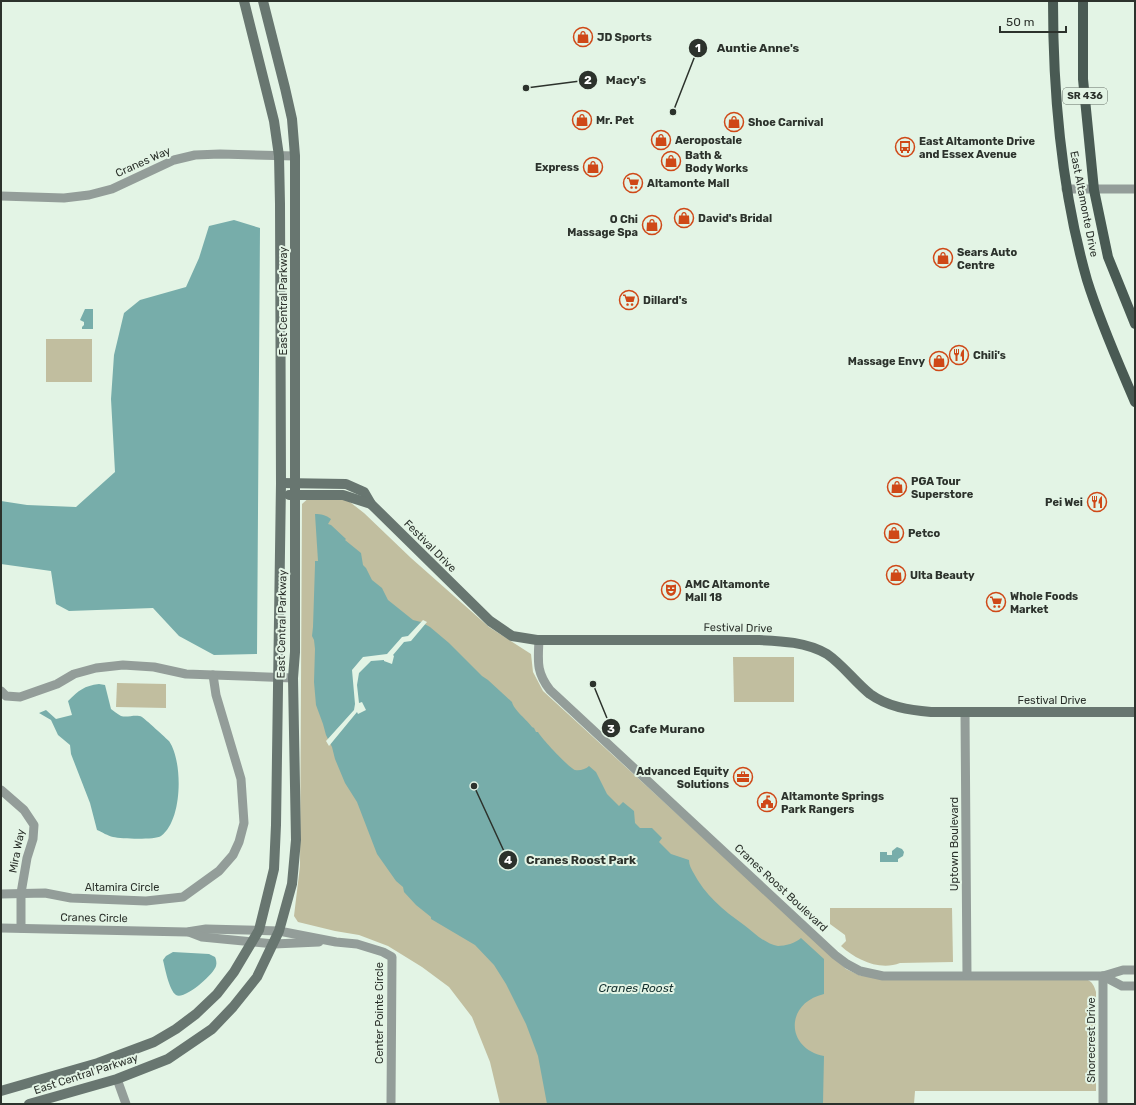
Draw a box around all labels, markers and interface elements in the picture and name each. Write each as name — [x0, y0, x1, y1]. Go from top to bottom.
scale bar — [1000, 8, 1066, 34]
text: 50 m — [1006, 15, 1034, 29]
shop icon: JD Sports — [572, 26, 594, 48]
place label: JD Sports — [597, 31, 652, 44]
callout: Auntie Anne's — [688, 36, 807, 60]
text: 1 — [695, 41, 701, 55]
text: Auntie Anne's — [717, 41, 800, 55]
callout: Macy's — [578, 68, 654, 92]
text: 2 — [584, 73, 592, 87]
text: Macy's — [606, 73, 647, 87]
road number: SR 436 — [1063, 88, 1107, 104]
shop icon: Mr. Pet — [571, 109, 593, 131]
shop icon: Shoe Carnival — [723, 111, 745, 133]
place label: Mr. Pet — [596, 114, 634, 127]
place label: Shoe Carnival — [748, 116, 823, 129]
shop icon: Aeropostale — [650, 129, 672, 151]
place label: Aeropostale — [675, 134, 742, 147]
place label: East Altamonte Drive and Essex Avenue — [919, 135, 1036, 161]
bus stop icon: East Altamonte Drive and Essex Avenue — [894, 136, 916, 158]
street label: Cranes Way — [113, 144, 173, 180]
place label: Bath & Body Works — [685, 149, 748, 175]
shop icon: Bath & Body Works — [660, 150, 682, 172]
street label: East Altamonte Drive — [1067, 150, 1101, 258]
shop icon: Express — [582, 156, 604, 178]
place label: Express — [535, 161, 579, 174]
supermarket icon: Altamonte Mall — [622, 172, 644, 194]
place label: Altamonte Mall — [647, 177, 729, 190]
shop icon: David's Bridal — [673, 207, 695, 229]
place label: David's Bridal — [698, 212, 772, 225]
place label: O Chi Massage Spa — [567, 213, 638, 239]
shop icon: O Chi Massage Spa — [641, 214, 663, 236]
place label: Sears Auto Centre — [957, 246, 1017, 272]
street label: East Central Parkway — [277, 247, 290, 355]
shop icon: Sears Auto Centre — [932, 247, 954, 269]
supermarket icon: Dillard's — [618, 289, 640, 311]
place label: Dillard's — [643, 294, 687, 307]
restaurant icon: Chili's — [948, 344, 970, 366]
place label: Chili's — [973, 349, 1006, 362]
shop icon: Massage Envy — [928, 350, 950, 372]
place label: Massage Envy — [848, 355, 925, 368]
place label: PGA Tour Superstore — [911, 475, 974, 501]
shop icon: PGA Tour Superstore — [886, 476, 908, 498]
restaurant icon: Pei Wei — [1086, 491, 1108, 513]
place label: Pei Wei — [1045, 496, 1083, 509]
street label: Festival Drive — [401, 517, 459, 575]
shop icon: Petco — [883, 522, 905, 544]
place label: Petco — [908, 527, 941, 540]
shop icon: Ulta Beauty — [885, 564, 907, 586]
street label: East Central Parkway — [275, 569, 289, 679]
place label: Ulta Beauty — [910, 569, 975, 582]
place label: AMC Altamonte Mall 18 — [685, 578, 770, 604]
theatre icon: AMC Altamonte Mall 18 — [660, 579, 682, 601]
place label: Whole Foods Market — [1010, 590, 1078, 616]
supermarket icon: Whole Foods Market — [985, 591, 1007, 613]
street label: Festival Drive — [703, 621, 773, 635]
street label: Festival Drive — [1018, 694, 1086, 707]
callout: Cafe Murano — [601, 716, 713, 740]
text: 3 — [607, 722, 615, 736]
text: Cafe Murano — [629, 722, 705, 736]
place label: Advanced Equity Solutions — [636, 765, 729, 791]
office icon: Advanced Equity Solutions — [732, 766, 754, 788]
place label: Altamonte Springs Park Rangers — [781, 790, 884, 816]
public building icon: Altamonte Springs Park Rangers — [756, 791, 778, 813]
street label: Uptown Boulevard — [948, 797, 961, 891]
street label: Mira Way — [6, 828, 28, 874]
street label: Cranes Roost Boulevard — [732, 841, 830, 935]
callout: Cranes Roost Park — [498, 848, 644, 872]
text: 4 — [504, 853, 512, 867]
text: Cranes Roost Park — [526, 853, 636, 867]
street label: Altamira Circle — [85, 881, 159, 894]
street label: Cranes Circle — [60, 911, 128, 925]
street label: Center Pointe Circle — [373, 962, 386, 1064]
water label: Cranes Roost — [599, 981, 674, 995]
street label: Shorecrest Drive — [1085, 997, 1098, 1083]
street label: East Central Parkway — [32, 1051, 140, 1097]

